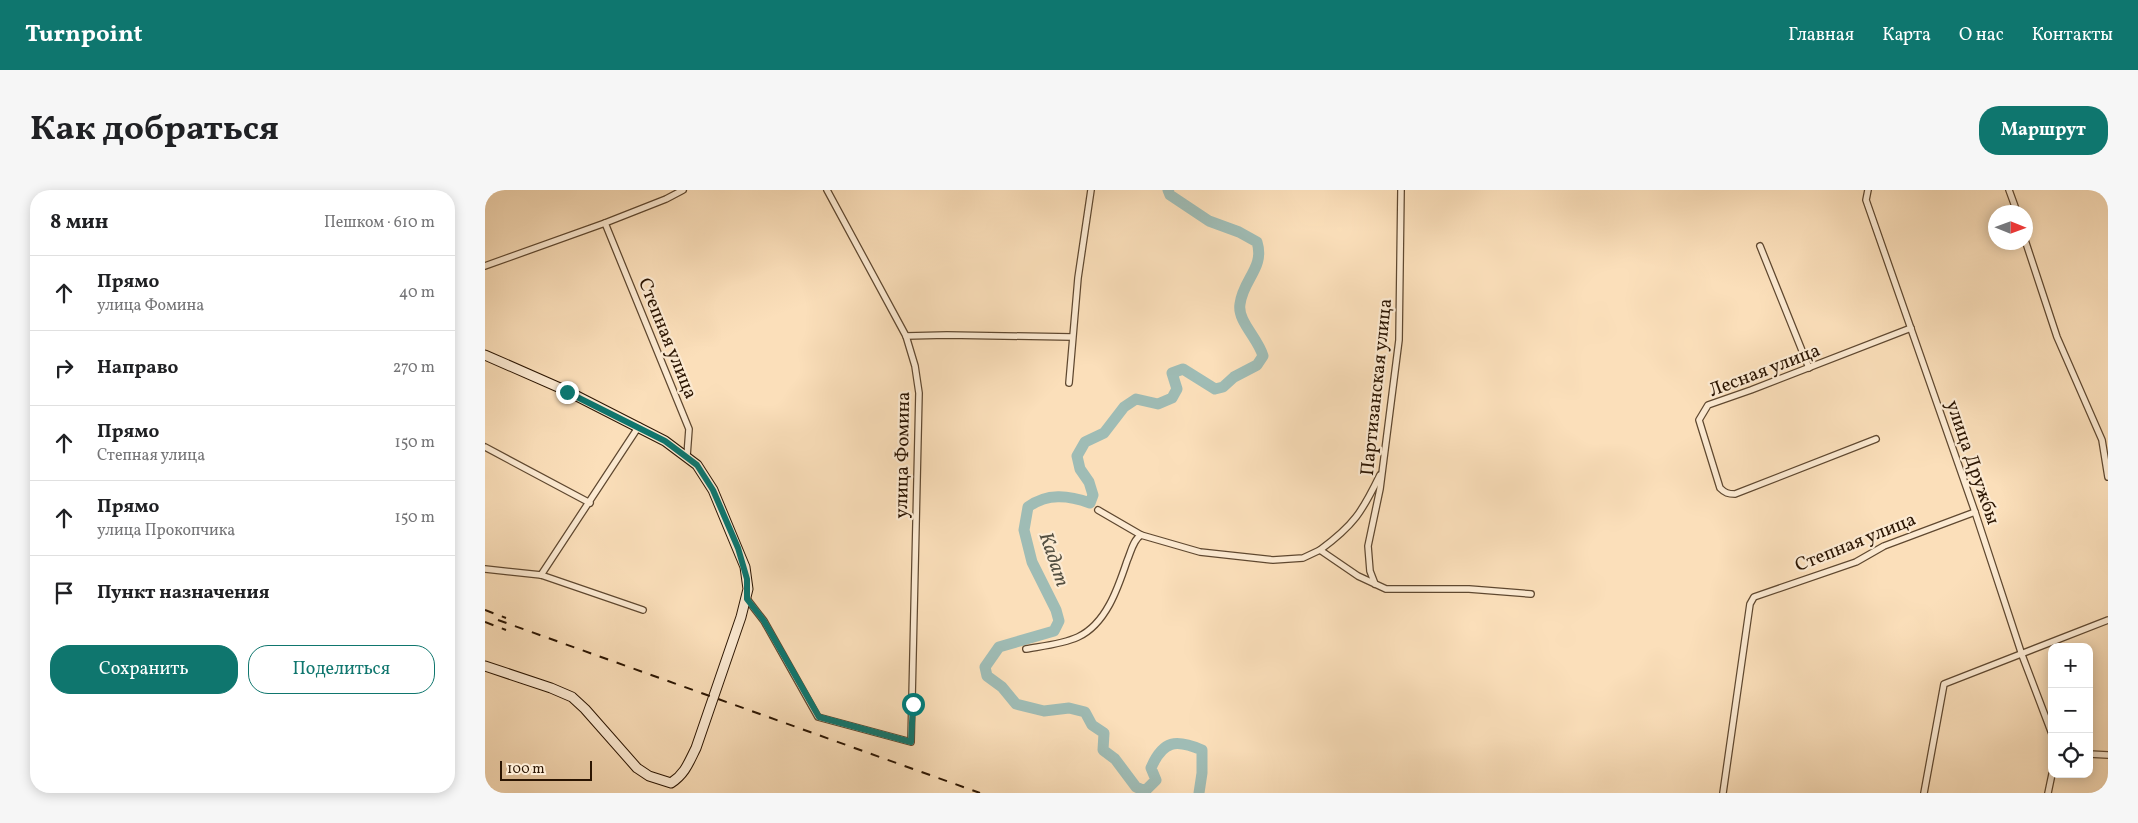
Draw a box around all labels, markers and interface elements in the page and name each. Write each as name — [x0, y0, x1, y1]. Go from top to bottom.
text: Turnpoint — [25, 18, 143, 52]
text: Главная — [1788, 23, 1854, 48]
text: Карта — [1882, 23, 1931, 48]
text: О нас — [1959, 23, 2004, 48]
text: Контакты — [2032, 23, 2113, 48]
text: Как добраться — [30, 106, 279, 154]
button: Маршрут — [1979, 106, 2108, 155]
north arrow — [1988, 205, 2033, 250]
text: 8 мин — [50, 208, 109, 237]
text: Пешком · 610 m — [324, 212, 435, 234]
text: Прямо — [97, 269, 159, 295]
street label: Степная улица — [631, 274, 703, 403]
icon: ahead — [50, 279, 78, 307]
text: 40 m — [399, 282, 435, 304]
text: улица Фомина — [97, 295, 204, 317]
street label: Партизанская улица — [1355, 297, 1399, 477]
street label: Лесная улица — [1705, 338, 1824, 404]
icon: right — [50, 354, 78, 382]
text: Направо — [97, 355, 179, 381]
text: 270 m — [393, 357, 435, 379]
route end — [556, 381, 579, 404]
street label: улица Фомина — [889, 391, 917, 519]
street label: улица Дружбы — [1939, 397, 2006, 528]
text: Прямо — [97, 419, 159, 445]
icon: ahead — [50, 429, 78, 457]
text: 150 m — [394, 432, 435, 454]
text: Степная улица — [97, 445, 205, 467]
text: Прямо — [97, 494, 159, 520]
icon: ahead — [50, 504, 78, 532]
text: 150 m — [394, 507, 435, 529]
street label: Степная улица — [1791, 507, 1920, 579]
text: улица Прокопчика — [97, 520, 235, 542]
water label: Кадат — [1031, 529, 1075, 591]
icon: arrive — [50, 579, 78, 607]
text: Пункт назначения — [97, 580, 270, 606]
map controls — [2048, 643, 2093, 778]
button: + — [2048, 643, 2093, 688]
button: Сохранить — [50, 645, 238, 694]
button: Поделиться — [248, 645, 435, 694]
button: − — [2048, 688, 2093, 733]
route start — [902, 693, 925, 716]
button: locate — [2048, 733, 2093, 778]
scale bar — [500, 758, 593, 781]
text: 100 m — [507, 760, 545, 779]

